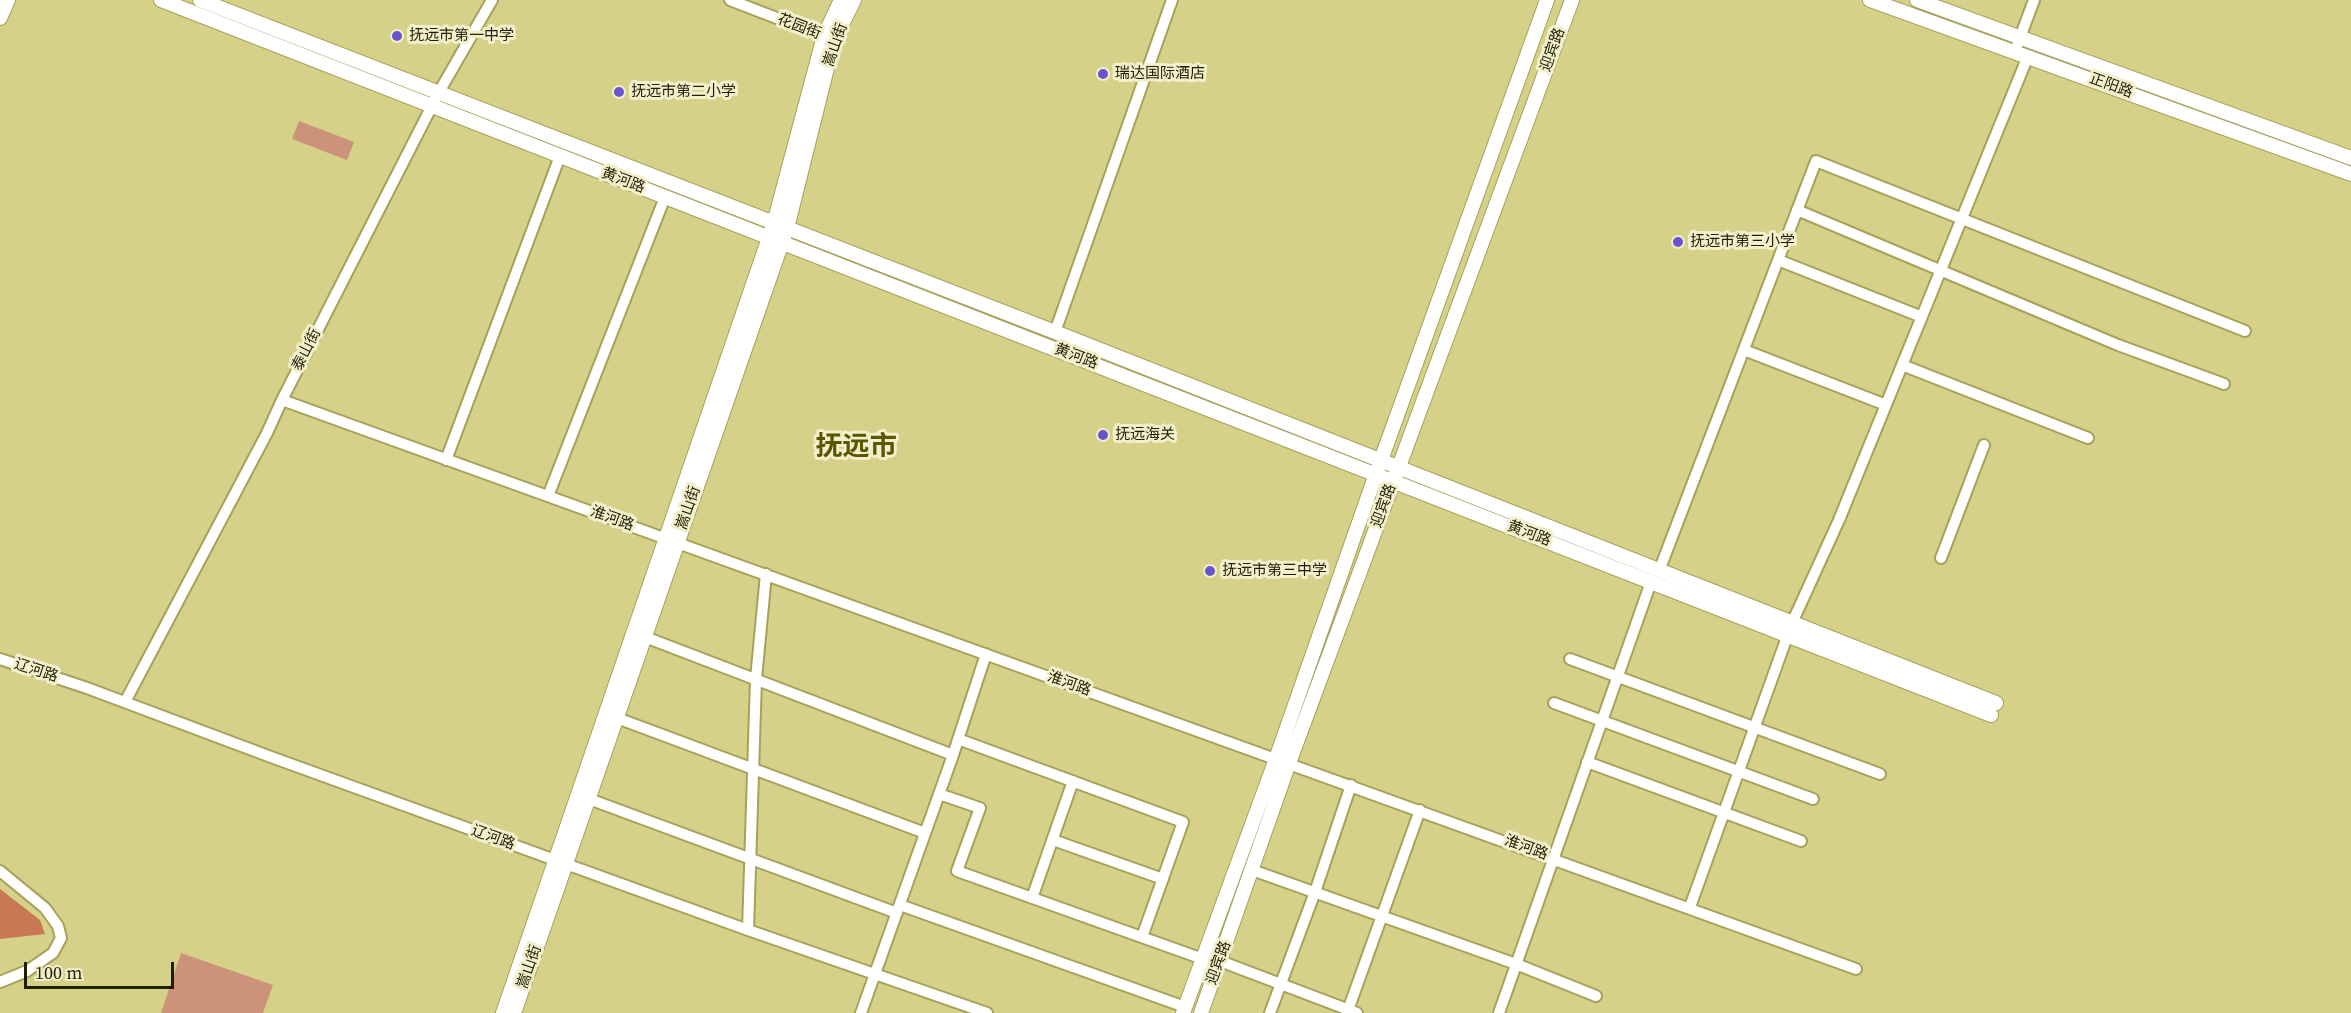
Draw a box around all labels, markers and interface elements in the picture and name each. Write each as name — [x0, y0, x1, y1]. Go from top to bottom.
street label: 花园街 — [775, 11, 823, 43]
street label: 嵩山街 — [820, 21, 852, 69]
street label: 迎宾路 — [1537, 26, 1569, 74]
place label: 抚远市第一中学 — [409, 27, 514, 45]
marker: 抚远市第一中学 — [390, 29, 404, 43]
place label: 瑞达国际酒店 — [1115, 65, 1205, 83]
marker: 瑞达国际酒店 — [1096, 67, 1110, 81]
street label: 正阳路 — [2087, 70, 2135, 102]
place label: 抚远市第二小学 — [631, 83, 736, 101]
marker: 抚远市第二小学 — [612, 85, 626, 99]
street label: 黄河路 — [599, 165, 647, 197]
place label: 抚远市第三小学 — [1690, 233, 1795, 251]
marker: 抚远市第三小学 — [1671, 235, 1685, 249]
street label: 泰山街 — [289, 326, 325, 374]
street label: 黄河路 — [1052, 341, 1100, 373]
place label: 抚远海关 — [1115, 426, 1175, 444]
marker: 抚远海关 — [1096, 428, 1110, 442]
district label: 抚远市 — [816, 432, 896, 464]
street label: 迎宾路 — [1368, 482, 1400, 530]
street label: 嵩山街 — [673, 484, 705, 532]
street label: 淮河路 — [588, 503, 636, 535]
street label: 黄河路 — [1505, 518, 1553, 550]
place label: 抚远市第三中学 — [1222, 562, 1327, 580]
marker: 抚远市第三中学 — [1203, 564, 1217, 578]
street label: 辽河路 — [12, 655, 60, 687]
street label: 淮河路 — [1045, 668, 1093, 700]
street label: 辽河路 — [469, 822, 517, 854]
street label: 淮河路 — [1502, 832, 1550, 864]
street label: 迎宾路 — [1203, 939, 1235, 987]
street label: 嵩山街 — [514, 943, 546, 991]
scale bar — [27, 950, 177, 988]
text: 100 m — [35, 960, 82, 985]

